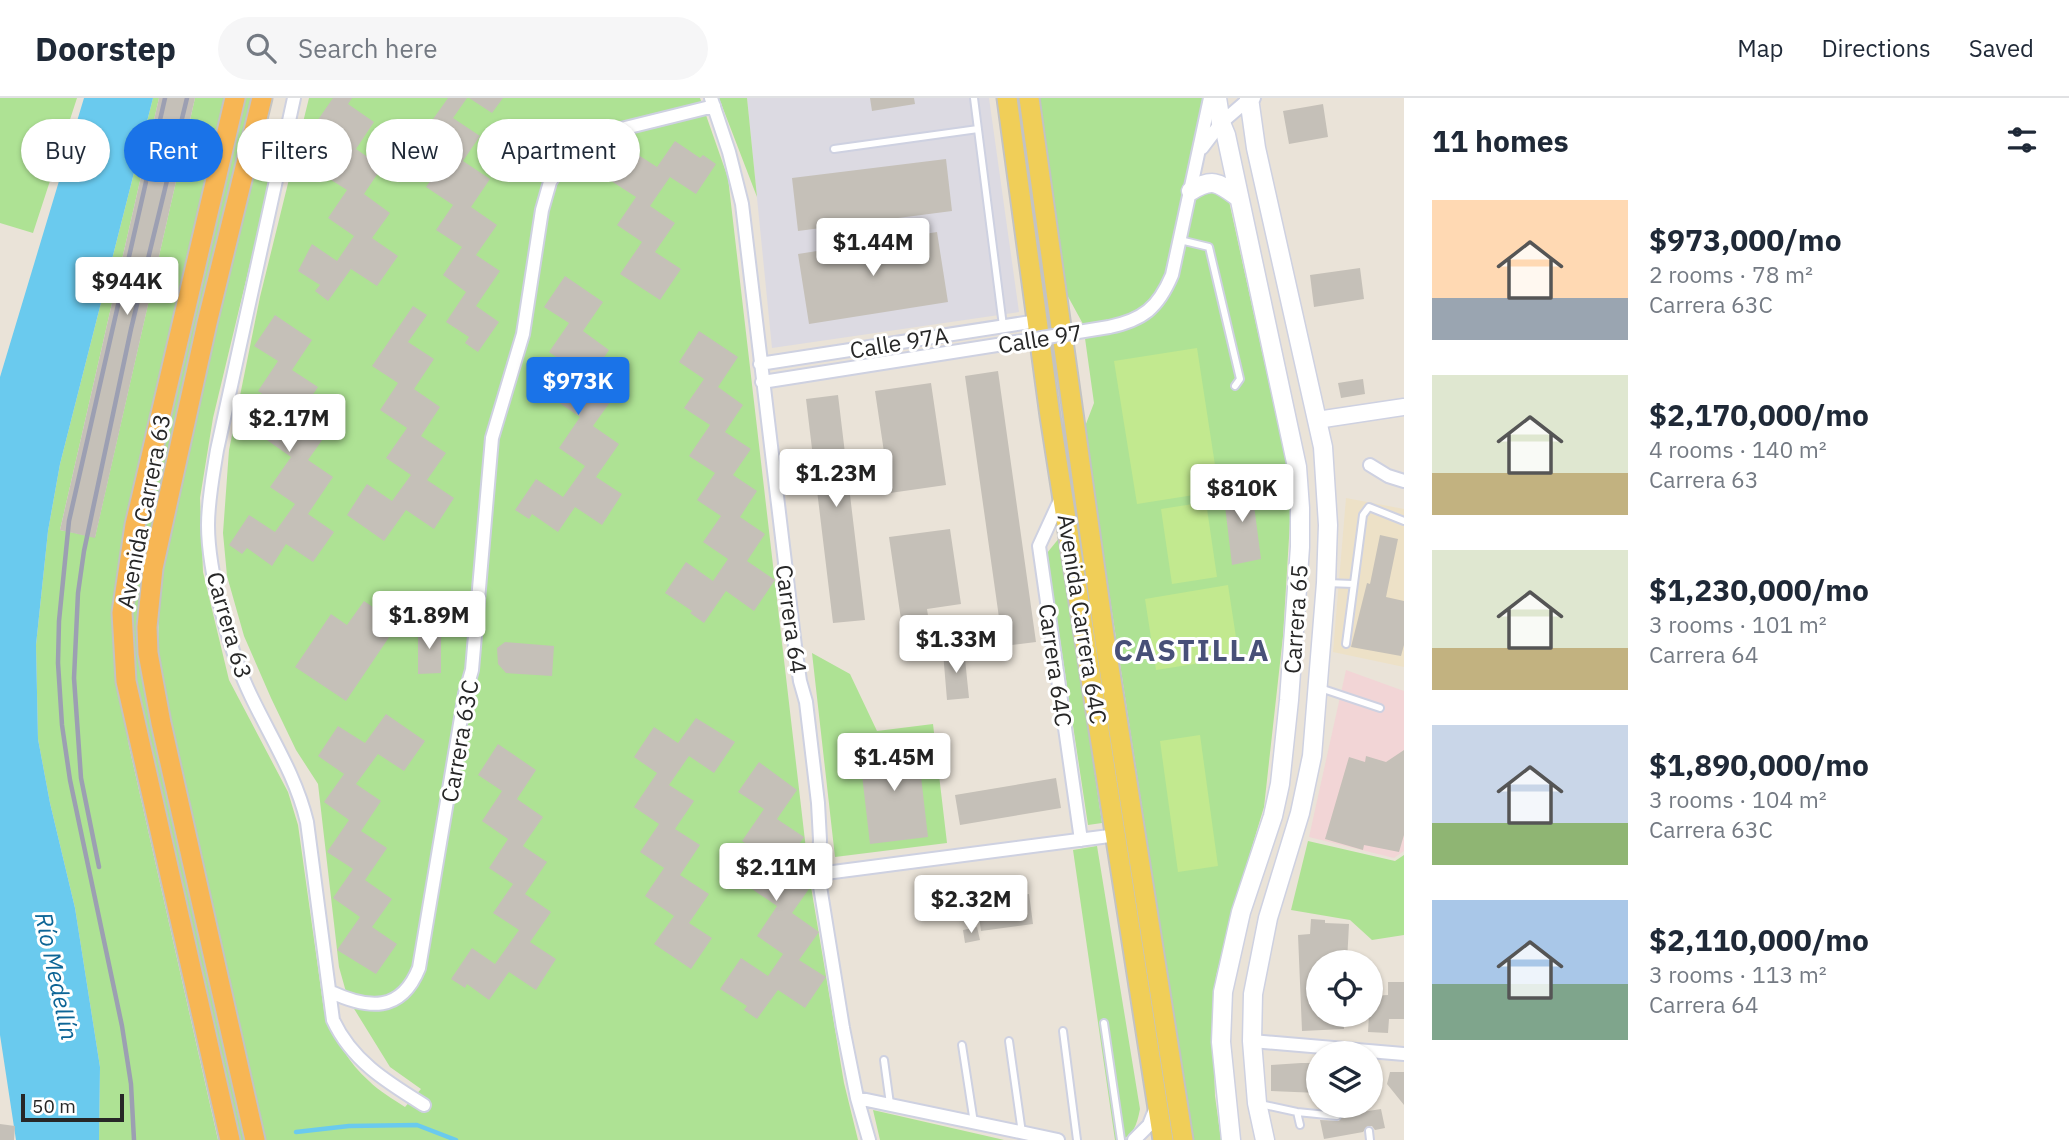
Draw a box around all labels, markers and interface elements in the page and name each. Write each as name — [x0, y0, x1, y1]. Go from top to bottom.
search box — [218, 17, 708, 80]
text: Doorstep — [35, 27, 176, 70]
icon: search — [242, 29, 280, 67]
text: Search here — [298, 31, 437, 65]
text: Map — [1737, 32, 1783, 64]
text: Directions — [1821, 32, 1931, 64]
text: Saved — [1969, 32, 2034, 64]
chip: Buy — [21, 119, 110, 182]
chip: Rent — [124, 119, 223, 182]
chip: Filters — [237, 119, 352, 182]
chip: New — [366, 119, 463, 182]
chip: Apartment — [477, 119, 640, 182]
text: 11 homes — [1432, 121, 1569, 160]
icon: filters — [2003, 121, 2041, 159]
pin: $1.44M — [816, 218, 930, 278]
text: $973,000/mo — [1649, 220, 1842, 259]
text: $1.44M — [832, 226, 914, 256]
icon: home — [1488, 228, 1572, 312]
pin: $944K — [78, 258, 176, 317]
text: 2 rooms · 78 m² — [1649, 259, 1813, 289]
text: $944K — [91, 265, 163, 295]
text: Carrera 63C — [1649, 289, 1773, 319]
street label: Calle 97 — [996, 317, 1084, 359]
street label: Calle 97A — [848, 319, 951, 365]
pin: $973K — [529, 358, 627, 417]
text: $973K — [542, 365, 614, 395]
pin: $2.17M — [232, 394, 346, 454]
text: $2,170,000/mo — [1649, 395, 1869, 434]
text: $2.17M — [248, 402, 330, 432]
icon: home — [1488, 403, 1572, 487]
street label: Avenida Carrera 63 — [109, 411, 177, 611]
text: 4 rooms · 140 m² — [1649, 434, 1827, 464]
pin: $1.23M — [779, 450, 893, 509]
text: $1.23M — [795, 457, 877, 487]
pin: $810K — [1193, 464, 1291, 524]
text: Carrera 63 — [1649, 464, 1759, 494]
text: $810K — [1206, 472, 1278, 502]
street label: Avenida Carrera 64C — [1053, 512, 1113, 726]
street label: Carrera 64 — [770, 563, 814, 675]
street label: Carrera 65 — [1276, 563, 1314, 675]
street label: Carrera 63 — [200, 568, 260, 682]
text: $1,230,000/mo — [1649, 570, 1869, 609]
icon: home — [1488, 578, 1572, 662]
pin: $1.89M — [372, 592, 486, 651]
text: $1.89M — [388, 599, 470, 629]
street label: Carrera 64C — [1034, 602, 1078, 728]
text: 3 rooms · 101 m² — [1649, 609, 1827, 639]
pin: $1.33M — [899, 616, 1013, 675]
text: $1.33M — [915, 623, 997, 653]
district label: CASTILLA — [1113, 630, 1271, 669]
text: Carrera 64 — [1649, 639, 1759, 669]
street label: Carrera 63C — [433, 677, 485, 805]
pin: $1.45M — [837, 734, 951, 793]
text: $1.45M — [853, 741, 935, 771]
text: $1,890,000/mo — [1649, 745, 1869, 784]
icon: home — [1488, 753, 1572, 837]
text: 3 rooms · 104 m² — [1649, 784, 1827, 814]
text: Carrera 63C — [1649, 814, 1773, 844]
pin: $2.11M — [719, 844, 833, 903]
text: $2.11M — [735, 851, 817, 881]
pin: $2.32M — [914, 876, 1028, 935]
text: $2.32M — [930, 883, 1012, 913]
water label: Río Medellín — [28, 909, 86, 1043]
text: $2,110,000/mo — [1649, 920, 1869, 959]
icon: home — [1488, 928, 1572, 1012]
map controls — [1306, 950, 1383, 1118]
button: locate — [1306, 950, 1383, 1027]
text: 3 rooms · 113 m² — [1649, 959, 1827, 989]
text: Carrera 64 — [1649, 989, 1759, 1019]
button: layers — [1306, 1041, 1383, 1118]
scale bar — [21, 1091, 124, 1123]
text: 50 m — [32, 1094, 76, 1118]

